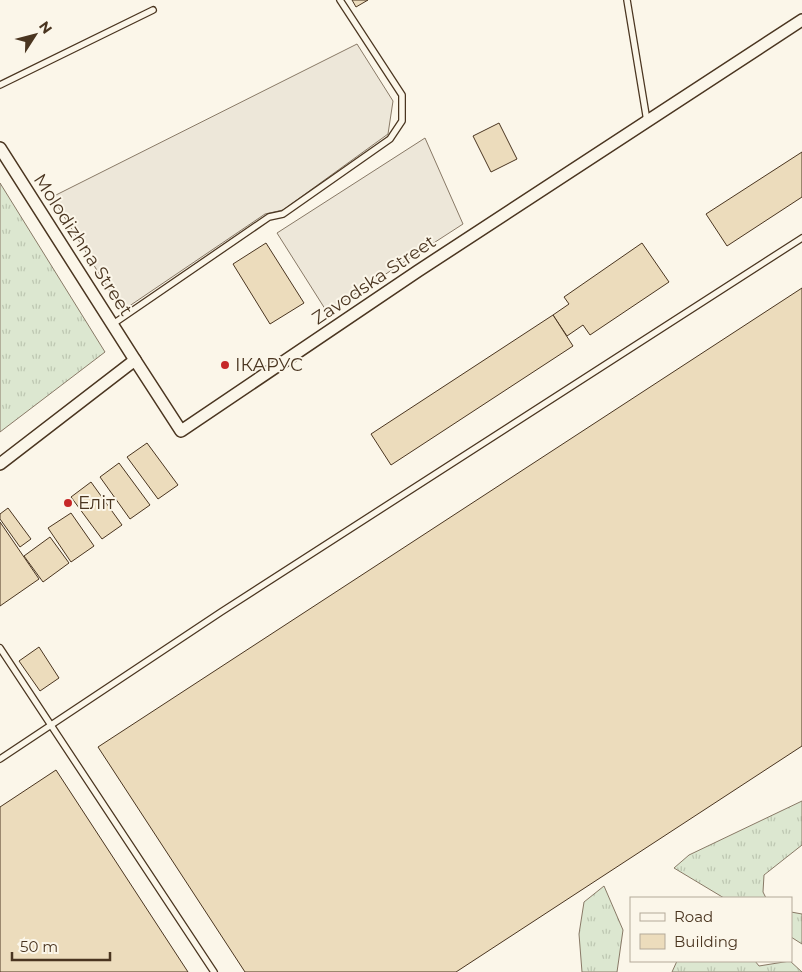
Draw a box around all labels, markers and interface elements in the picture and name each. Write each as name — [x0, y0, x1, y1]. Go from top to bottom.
north arrow — [10, 10, 60, 60]
text: N — [35, 17, 56, 37]
street label: Molodizhna Street — [29, 170, 137, 320]
street label: Zavodska Street — [308, 231, 440, 329]
place label: ІКАРУС — [235, 354, 303, 376]
marker: ІКАРУС — [219, 359, 231, 371]
place label: Еліт — [78, 492, 115, 514]
marker: Еліт — [62, 497, 74, 509]
legend — [630, 897, 792, 962]
text: Road — [674, 907, 713, 926]
scale bar — [12, 930, 110, 962]
text: Building — [674, 932, 738, 951]
text: 50 m — [20, 937, 58, 956]

